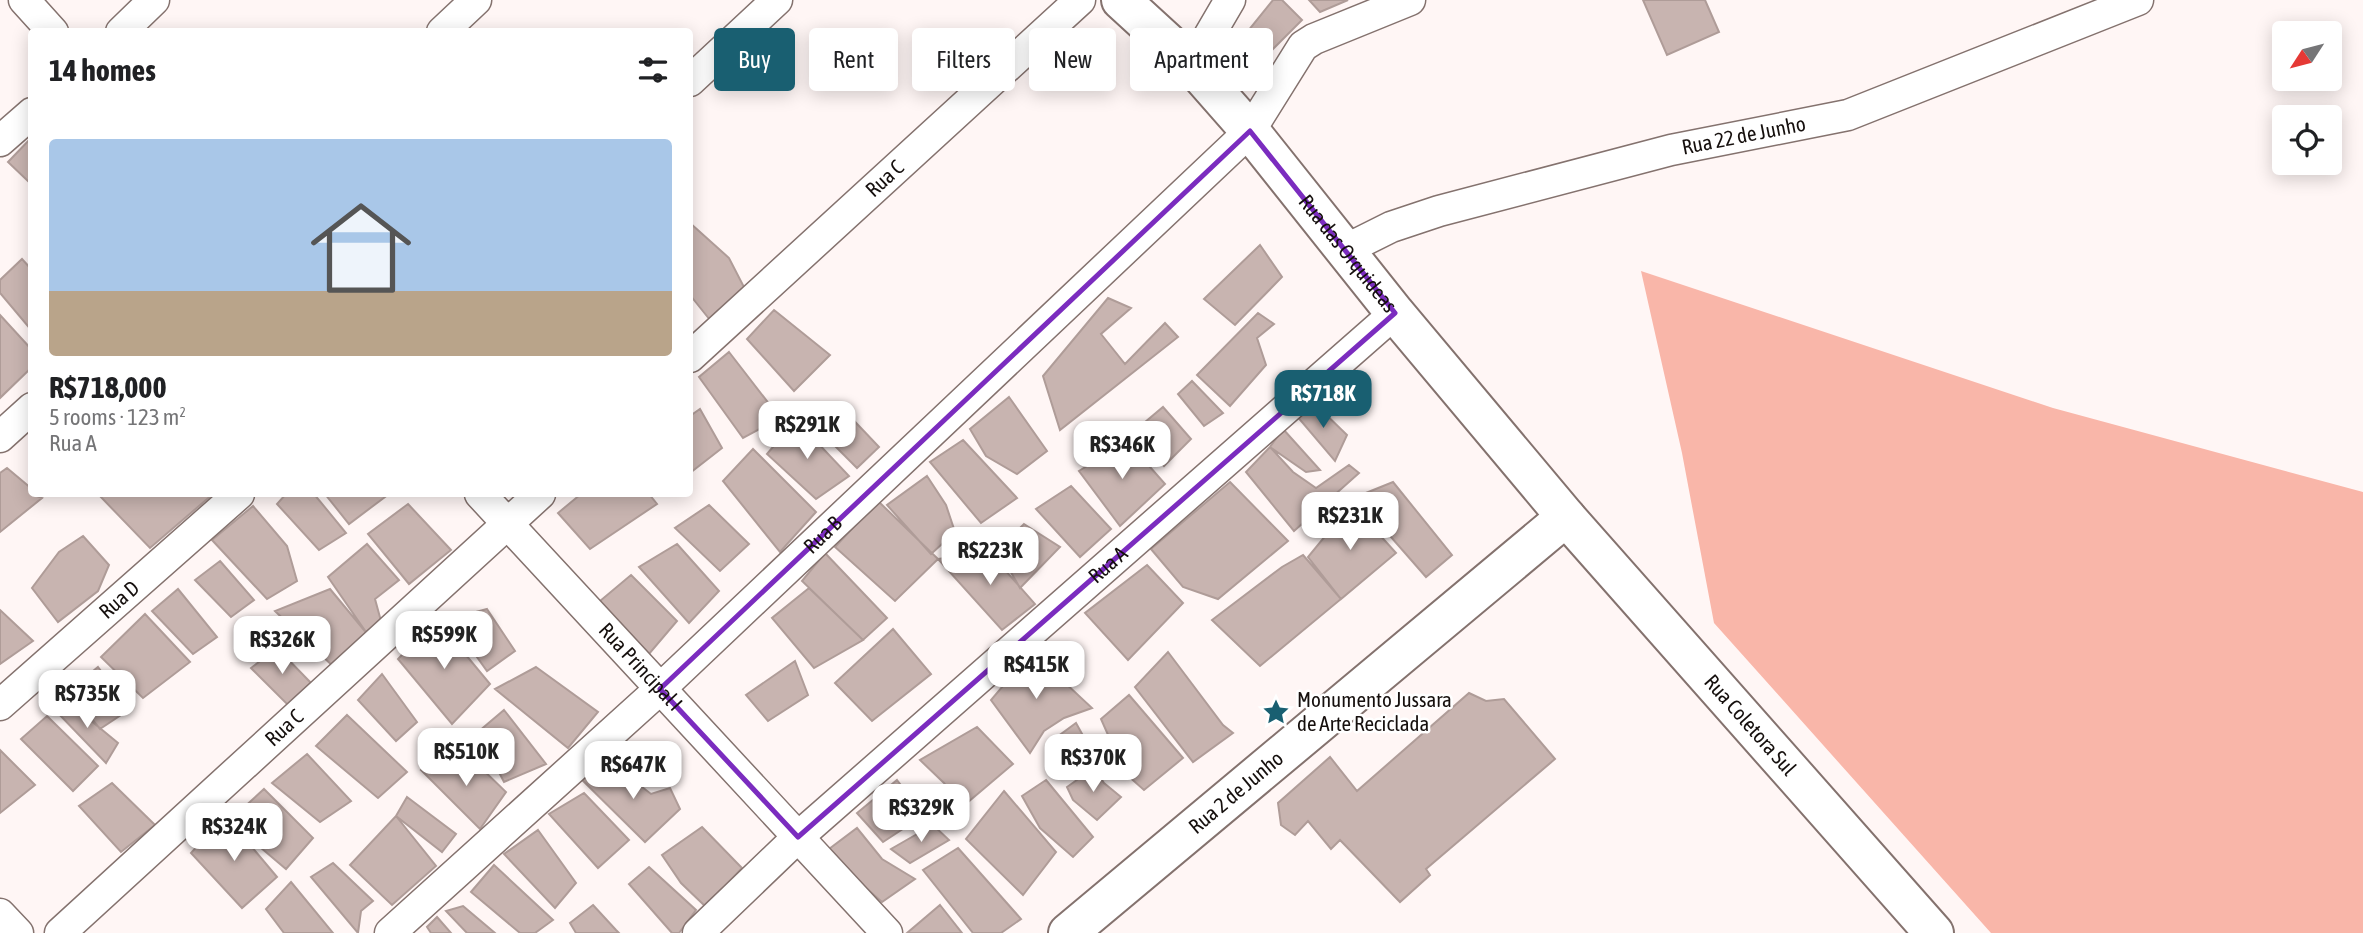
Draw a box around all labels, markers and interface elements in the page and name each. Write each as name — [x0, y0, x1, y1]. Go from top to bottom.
north arrow — [2272, 21, 2342, 91]
map controls — [2272, 21, 2342, 175]
chip: Buy — [714, 28, 795, 91]
chip: Rent — [809, 28, 898, 91]
chip: Filters — [912, 28, 1015, 91]
chip: New — [1029, 28, 1116, 91]
chip: Apartment — [1130, 28, 1273, 91]
icon: filters — [634, 51, 672, 89]
text: 14 homes — [49, 53, 156, 87]
button: locate — [2272, 105, 2342, 175]
street label: Rua 22 de Junho — [1680, 111, 1807, 159]
street label: Rua C — [860, 154, 908, 201]
icon: home — [298, 185, 424, 311]
street label: Rua das Orquideas — [1294, 189, 1403, 317]
text: R$718,000 — [49, 370, 167, 404]
pin: R$718K — [1266, 370, 1380, 430]
text: R$718K — [1291, 380, 1355, 406]
pin: R$291K — [750, 402, 864, 461]
text: 5 rooms · 123 m² — [49, 404, 186, 430]
text: R$291K — [775, 411, 839, 437]
pin: R$346K — [1065, 421, 1179, 481]
text: Rua A — [49, 430, 97, 456]
text: R$346K — [1090, 431, 1154, 457]
pin: R$231K — [1293, 492, 1407, 552]
text: R$231K — [1318, 502, 1382, 528]
street label: Rua B — [798, 511, 846, 558]
pin: R$223K — [933, 528, 1047, 587]
text: R$223K — [958, 537, 1022, 563]
street label: Rua A — [1083, 540, 1132, 588]
street label: Rua D — [94, 575, 143, 623]
pin: R$599K — [387, 612, 501, 671]
pin: R$326K — [225, 616, 339, 676]
street label: Rua Principal I — [595, 618, 688, 715]
text: R$599K — [412, 621, 476, 647]
text: R$326K — [250, 626, 314, 652]
pin: R$415K — [979, 642, 1093, 701]
text: R$415K — [1004, 651, 1068, 677]
street label: Rua Coletora Sul — [1700, 669, 1802, 780]
pin: R$735K — [30, 670, 144, 730]
text: R$735K — [55, 680, 119, 706]
place label: Monumento Jussara de Arte Reciclada — [1297, 687, 1452, 735]
place icon: Monumento Jussara de Arte Reciclada — [1261, 697, 1291, 727]
street label: Rua C — [260, 703, 308, 750]
pin: R$510K — [409, 728, 523, 788]
pin: R$370K — [1036, 734, 1150, 794]
text: R$510K — [434, 738, 498, 764]
pin: R$647K — [576, 742, 690, 801]
text: R$370K — [1061, 744, 1125, 770]
street label: Rua 2 de Junho — [1183, 746, 1287, 838]
text: R$647K — [601, 751, 665, 777]
pin: R$329K — [864, 784, 978, 844]
text: R$329K — [889, 794, 953, 820]
pin: R$324K — [177, 804, 291, 863]
text: R$324K — [202, 813, 266, 839]

